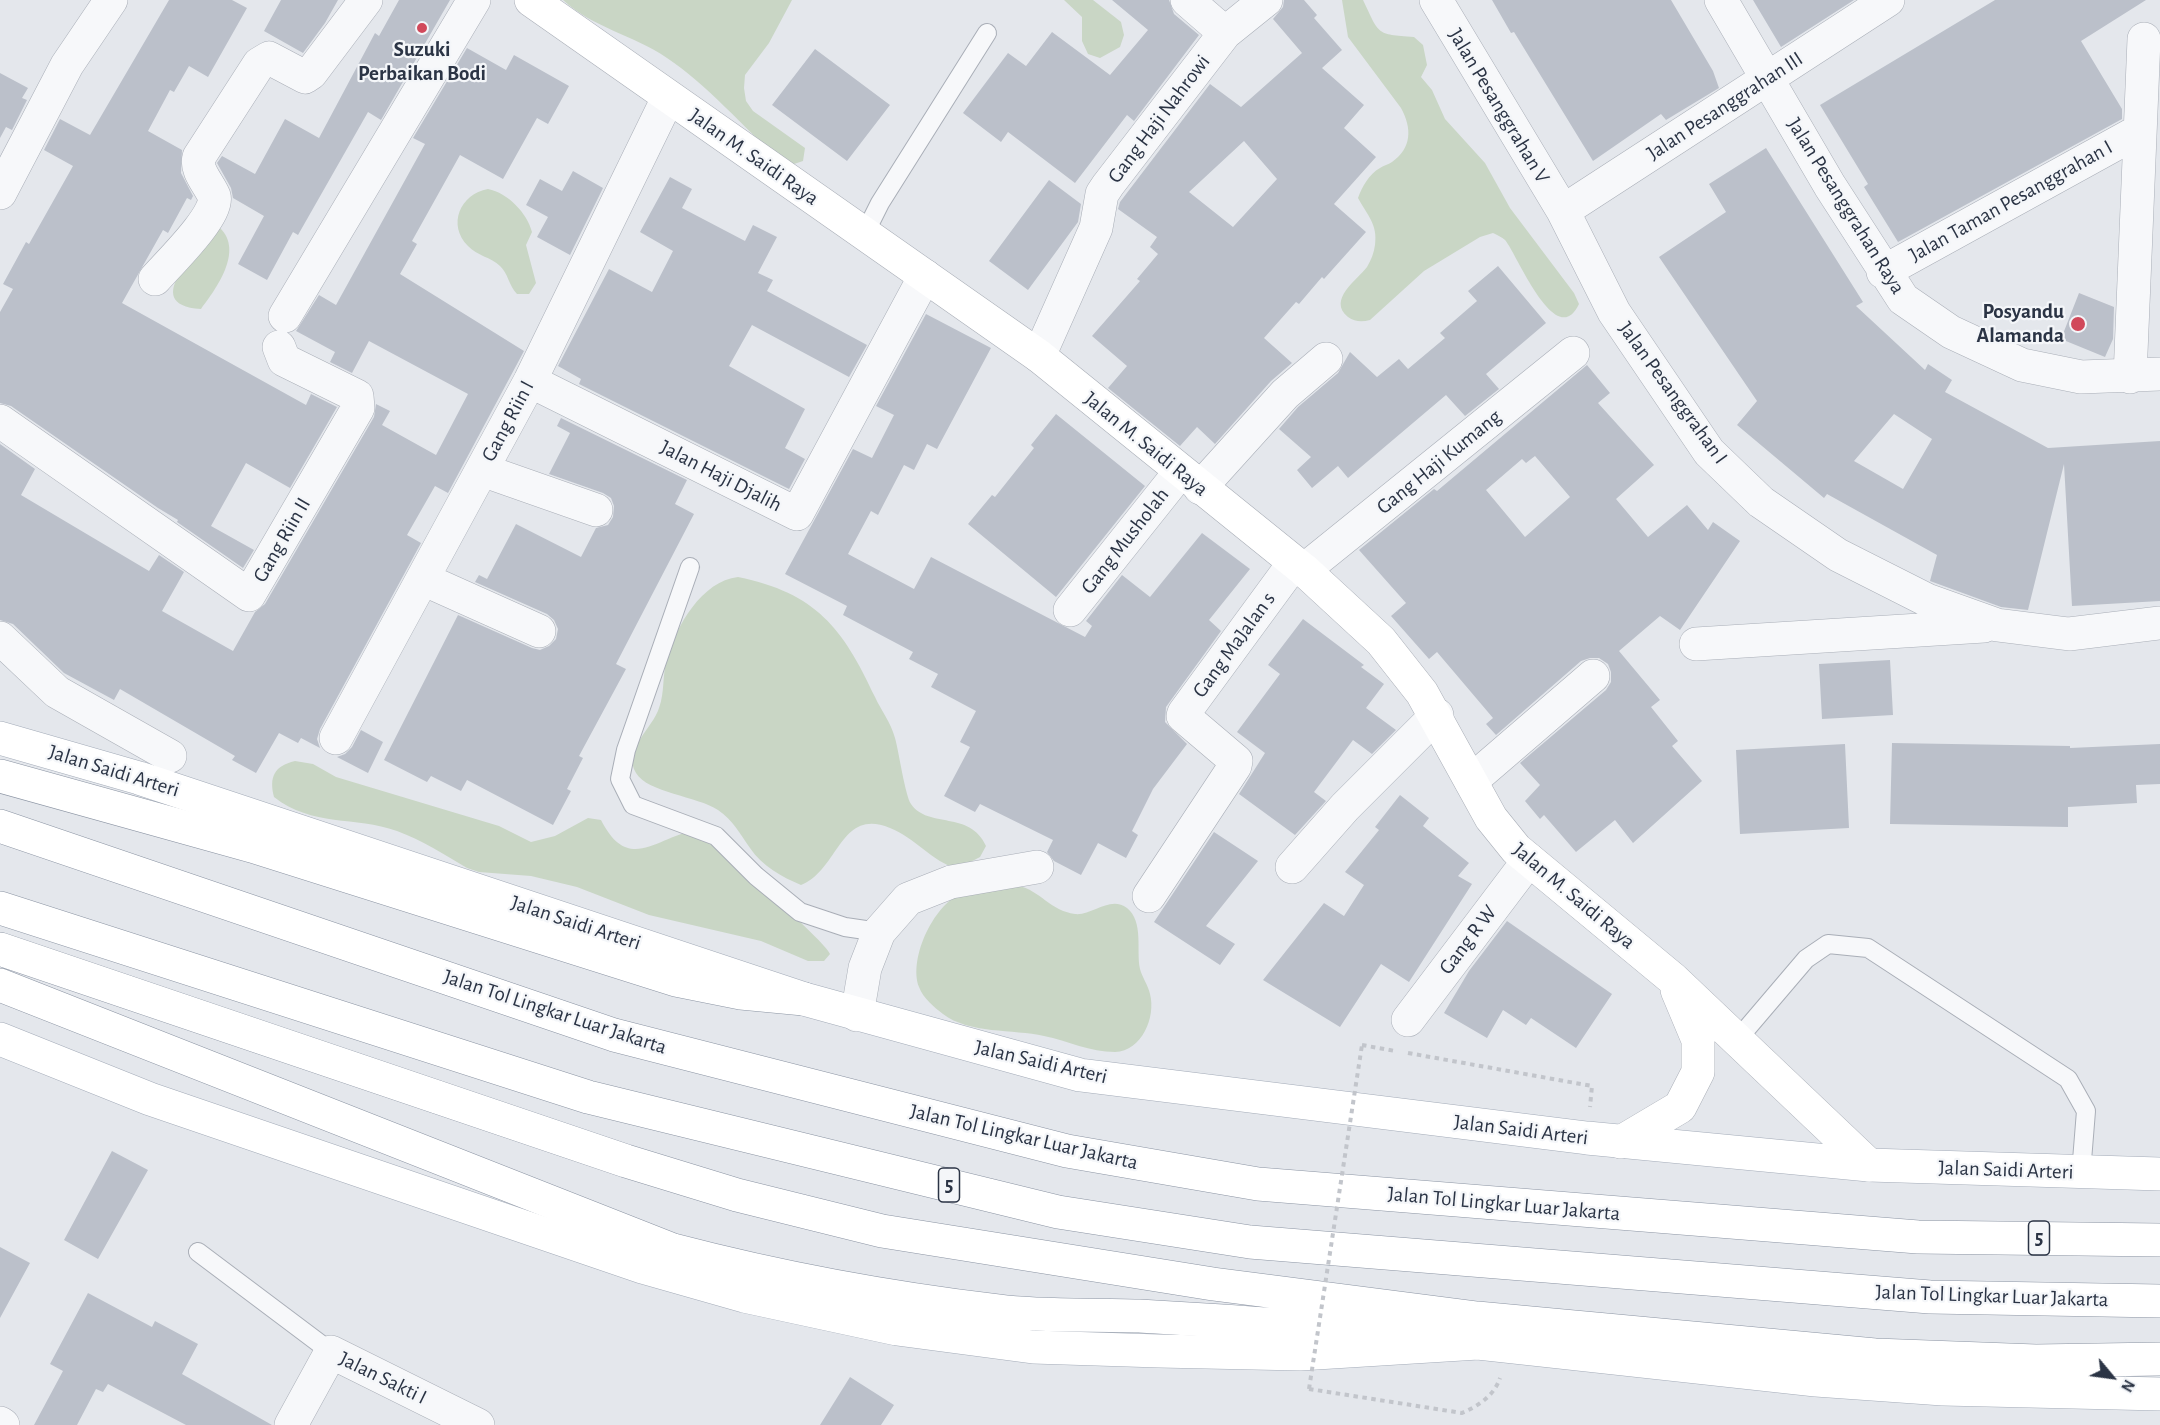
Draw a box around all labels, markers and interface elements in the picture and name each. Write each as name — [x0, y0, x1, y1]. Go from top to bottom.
marker: Suzuki Perbaikan Bodi — [415, 21, 429, 35]
street label: Jalan Pesanggrahan V — [1443, 24, 1555, 188]
place label: Suzuki Perbaikan Bodi — [358, 37, 486, 87]
street label: Jalan Pesanggrahan III — [1642, 46, 1808, 166]
street label: Gang Haji Nahrowi — [1102, 50, 1216, 188]
street label: Jalan M. Saidi Raya — [684, 103, 824, 211]
street label: Jalan Pesanggrahan Raya — [1782, 113, 1910, 299]
street label: Jalan Taman Pesanggrahan I — [1905, 135, 2117, 267]
place label: Posyandu Alamanda — [1977, 299, 2064, 349]
marker: Posyandu Alamanda — [2069, 315, 2087, 333]
street label: Jalan Pesanggrahan I — [1613, 317, 1733, 469]
street label: Gang Riin I — [476, 376, 540, 466]
street label: Jalan M. Saidi Raya — [1079, 386, 1213, 502]
street label: Gang Haji Kumang — [1372, 404, 1506, 520]
street label: Jalan Haji Djalih — [656, 435, 786, 517]
street label: Gang Musholah — [1076, 483, 1174, 599]
street label: Gang Riin II — [248, 493, 316, 587]
street label: Gang MaJalan s — [1187, 587, 1281, 703]
street label: Jalan Saidi Arteri — [46, 739, 182, 803]
street label: Jalan M. Saidi Raya — [1508, 837, 1640, 955]
street label: Jalan Saidi Arteri — [508, 890, 644, 956]
street label: Gang R W — [1434, 900, 1502, 980]
street label: Jalan Tol Lingkar Luar Jakarta — [440, 964, 670, 1060]
street label: Jalan Saidi Arteri — [972, 1035, 1110, 1089]
street label: Jalan Tol Lingkar Luar Jakarta — [908, 1098, 1140, 1176]
street label: Jalan Saidi Arteri — [1452, 1109, 1590, 1151]
street label: Jalan Saidi Arteri — [1938, 1155, 2074, 1185]
road number: 5 — [938, 1168, 960, 1202]
street label: Jalan Tol Lingkar Luar Jakarta — [1387, 1181, 1621, 1227]
road number: 5 — [2028, 1221, 2050, 1255]
street label: Jalan Tol Lingkar Luar Jakarta — [1875, 1279, 2109, 1313]
street label: Jalan Sakti I — [335, 1346, 431, 1410]
north arrow — [2082, 1347, 2142, 1407]
text: N — [2118, 1377, 2137, 1394]

